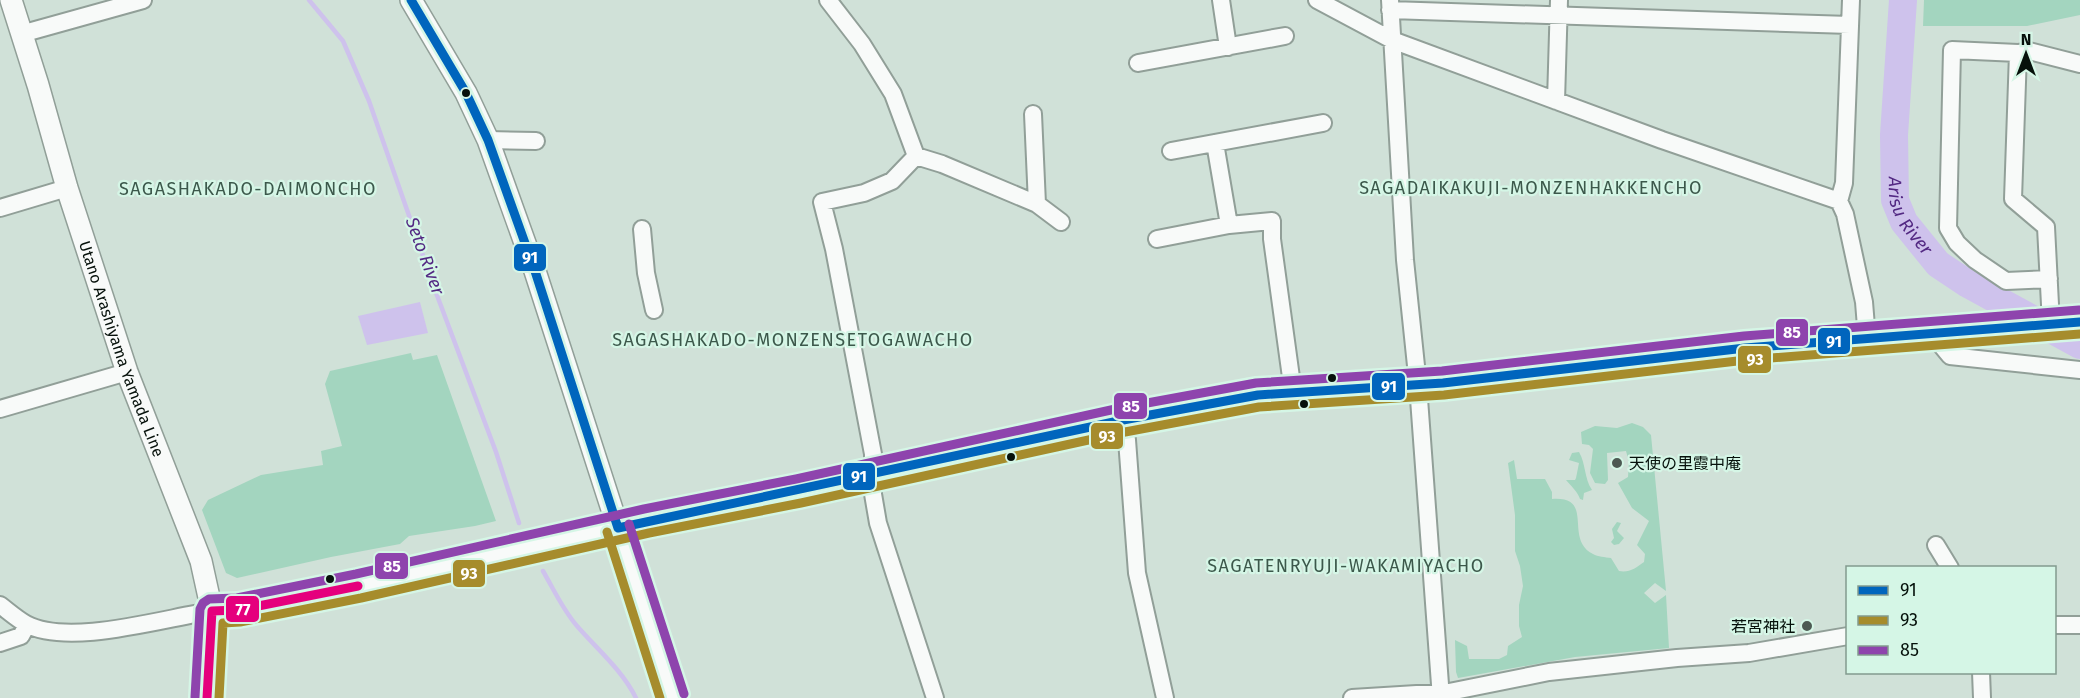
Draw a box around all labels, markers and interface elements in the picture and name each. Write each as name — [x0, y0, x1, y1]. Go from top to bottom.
north arrow — [1996, 24, 2056, 84]
text: N — [2021, 30, 2031, 49]
unlabelled marker — [460, 87, 472, 99]
water label: Arisu River — [1884, 175, 1938, 260]
district label: SAGADAIKAKUJI-MONZENHAKKENCHO — [1359, 177, 1703, 199]
district label: SAGASHAKADO-DAIMONCHO — [119, 178, 377, 200]
water label: Seto River — [401, 213, 450, 299]
street label: Utano Arashiyama Yamada Line — [75, 238, 169, 459]
line badge: 91 — [513, 243, 547, 272]
text: 91 — [522, 248, 538, 267]
line badge: 85 — [1775, 318, 1809, 347]
text: 85 — [1783, 323, 1801, 342]
line badge: 91 — [1817, 327, 1851, 355]
district label: SAGASHAKADO-MONZENSETOGAWACHO — [612, 329, 974, 351]
text: 91 — [1826, 332, 1842, 351]
line badge: 93 — [1737, 345, 1772, 374]
text: 93 — [1747, 350, 1763, 369]
unlabelled marker — [1326, 372, 1338, 384]
line badge: 91 — [1371, 372, 1406, 401]
text: 91 — [1381, 377, 1397, 396]
line badge: 85 — [1113, 392, 1148, 420]
text: 85 — [1122, 397, 1140, 416]
unlabelled marker — [1298, 398, 1310, 410]
line badge: 93 — [1090, 422, 1124, 450]
text: 93 — [1099, 427, 1115, 446]
unlabelled marker — [1005, 451, 1017, 463]
place label: 天使の里霞中庵 — [1629, 454, 1741, 473]
marker: 天使の里霞中庵 — [1610, 456, 1624, 470]
line badge: 91 — [842, 462, 876, 491]
text: 91 — [851, 467, 867, 486]
line badge: 85 — [374, 552, 409, 580]
district label: SAGATENRYUJI-WAKAMIYACHO — [1207, 555, 1485, 577]
text: 85 — [383, 557, 401, 576]
line badge: 93 — [452, 559, 486, 588]
text: 93 — [461, 564, 477, 583]
legend — [1846, 566, 2056, 674]
unlabelled marker — [324, 573, 336, 585]
text: 91 — [1900, 579, 1917, 601]
line badge: 77 — [225, 595, 260, 623]
text: 77 — [236, 600, 251, 619]
text: 93 — [1900, 609, 1918, 631]
place label: 若宮神社 — [1731, 617, 1795, 636]
marker: 若宮神社 — [1800, 619, 1814, 633]
text: 85 — [1900, 639, 1919, 661]

